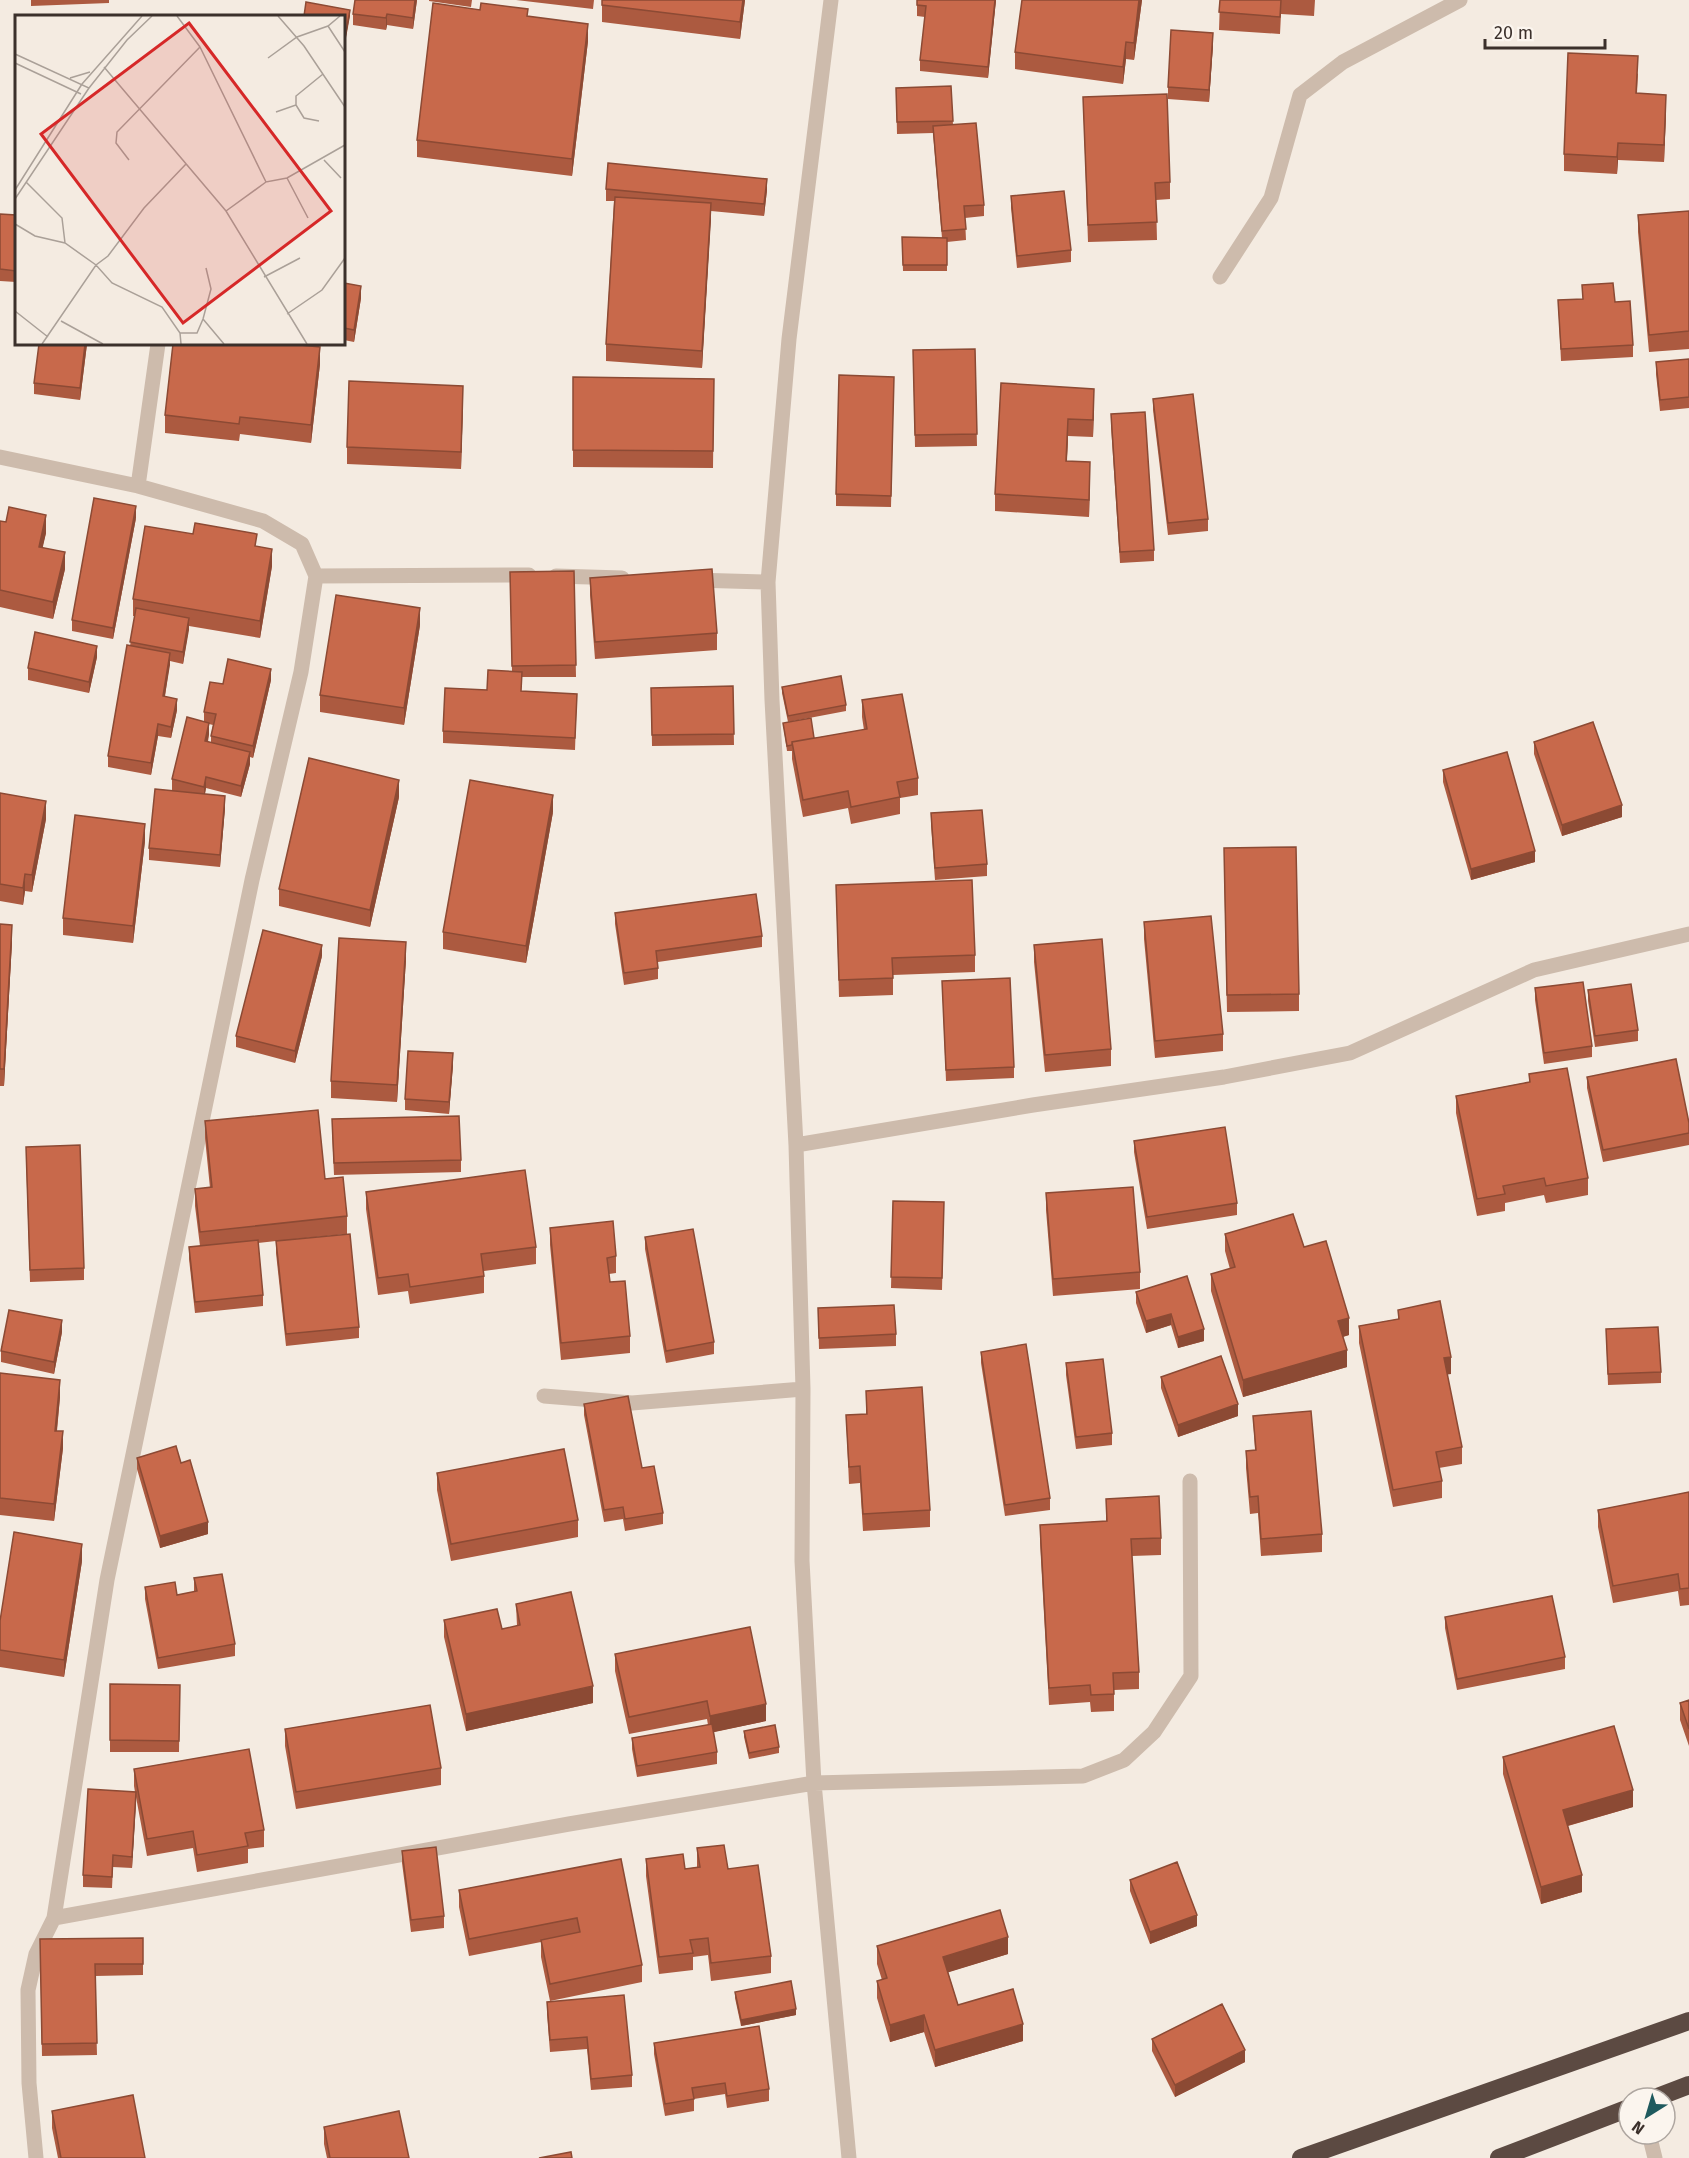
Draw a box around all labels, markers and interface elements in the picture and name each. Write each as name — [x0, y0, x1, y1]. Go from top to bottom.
scale bar — [1485, 12, 1605, 50]
inset map — [15, 15, 345, 345]
text: 20 m — [1494, 22, 1533, 44]
north arrow — [1617, 2086, 1677, 2146]
text: N — [1628, 2117, 1648, 2138]

